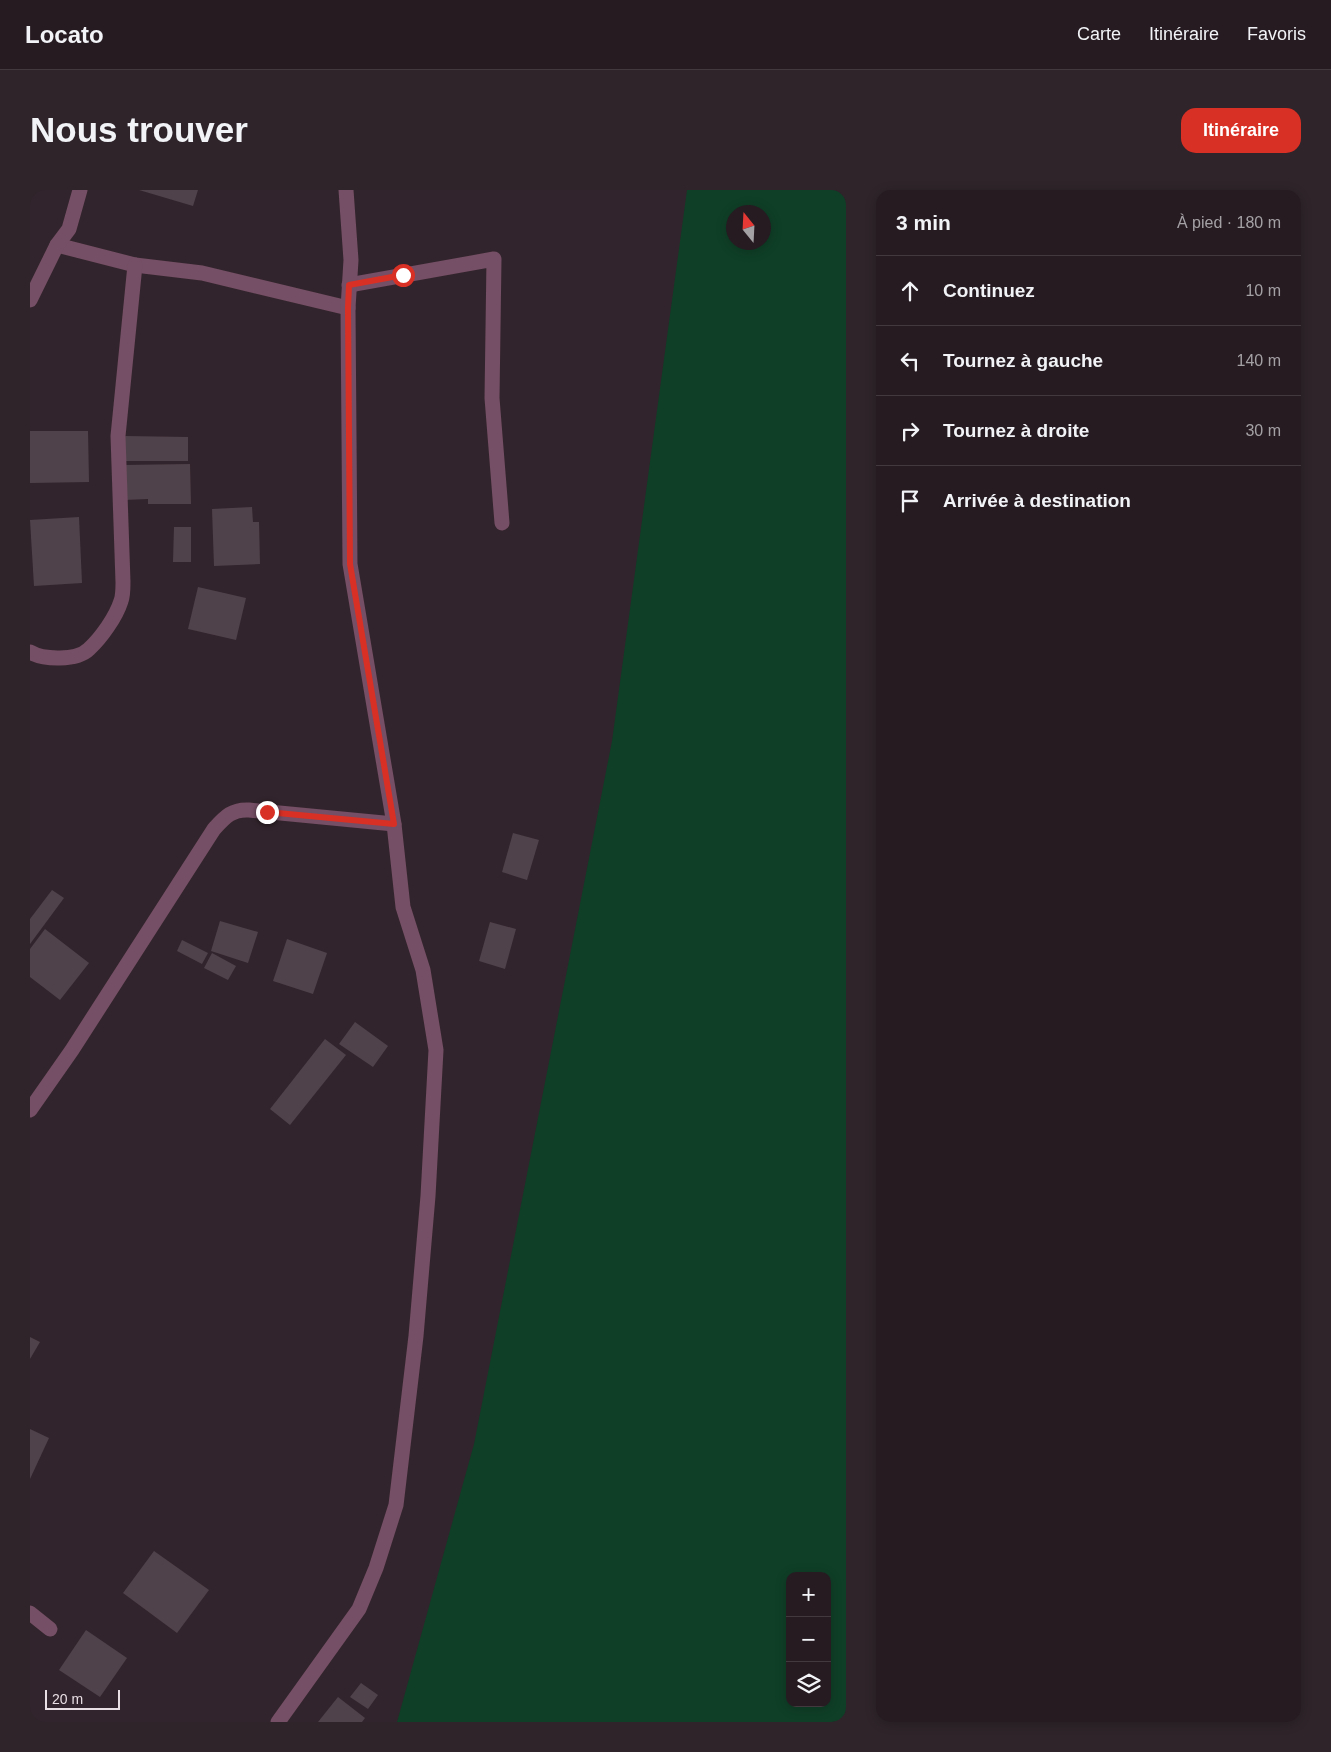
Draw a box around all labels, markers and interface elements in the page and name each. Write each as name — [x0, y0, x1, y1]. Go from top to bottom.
text: Locato — [25, 21, 104, 48]
text: Carte — [1077, 24, 1121, 44]
text: Itinéraire — [1149, 24, 1219, 44]
text: Favoris — [1247, 24, 1306, 44]
button: Itinéraire — [1181, 108, 1301, 153]
text: Nous trouver — [30, 110, 248, 149]
north arrow — [726, 205, 771, 250]
text: 3 min — [896, 211, 951, 234]
text: À pied · 180 m — [1177, 214, 1281, 231]
route start — [392, 264, 415, 287]
icon: ahead — [896, 277, 924, 305]
text: Continuez — [943, 280, 1035, 301]
text: 10 m — [1245, 282, 1281, 299]
icon: left — [896, 347, 924, 375]
text: Tournez à gauche — [943, 350, 1103, 371]
text: 140 m — [1237, 352, 1281, 369]
icon: right — [896, 417, 924, 445]
text: Tournez à droite — [943, 420, 1089, 441]
text: 30 m — [1245, 422, 1281, 439]
icon: arrive — [896, 487, 924, 515]
text: Arrivée à destination — [943, 490, 1131, 511]
route end — [256, 801, 279, 824]
map controls — [786, 1572, 831, 1707]
button: + — [786, 1572, 831, 1617]
button: − — [786, 1617, 831, 1662]
button: layers — [786, 1662, 831, 1707]
scale bar — [45, 1687, 120, 1710]
text: 20 m — [52, 1691, 83, 1707]

